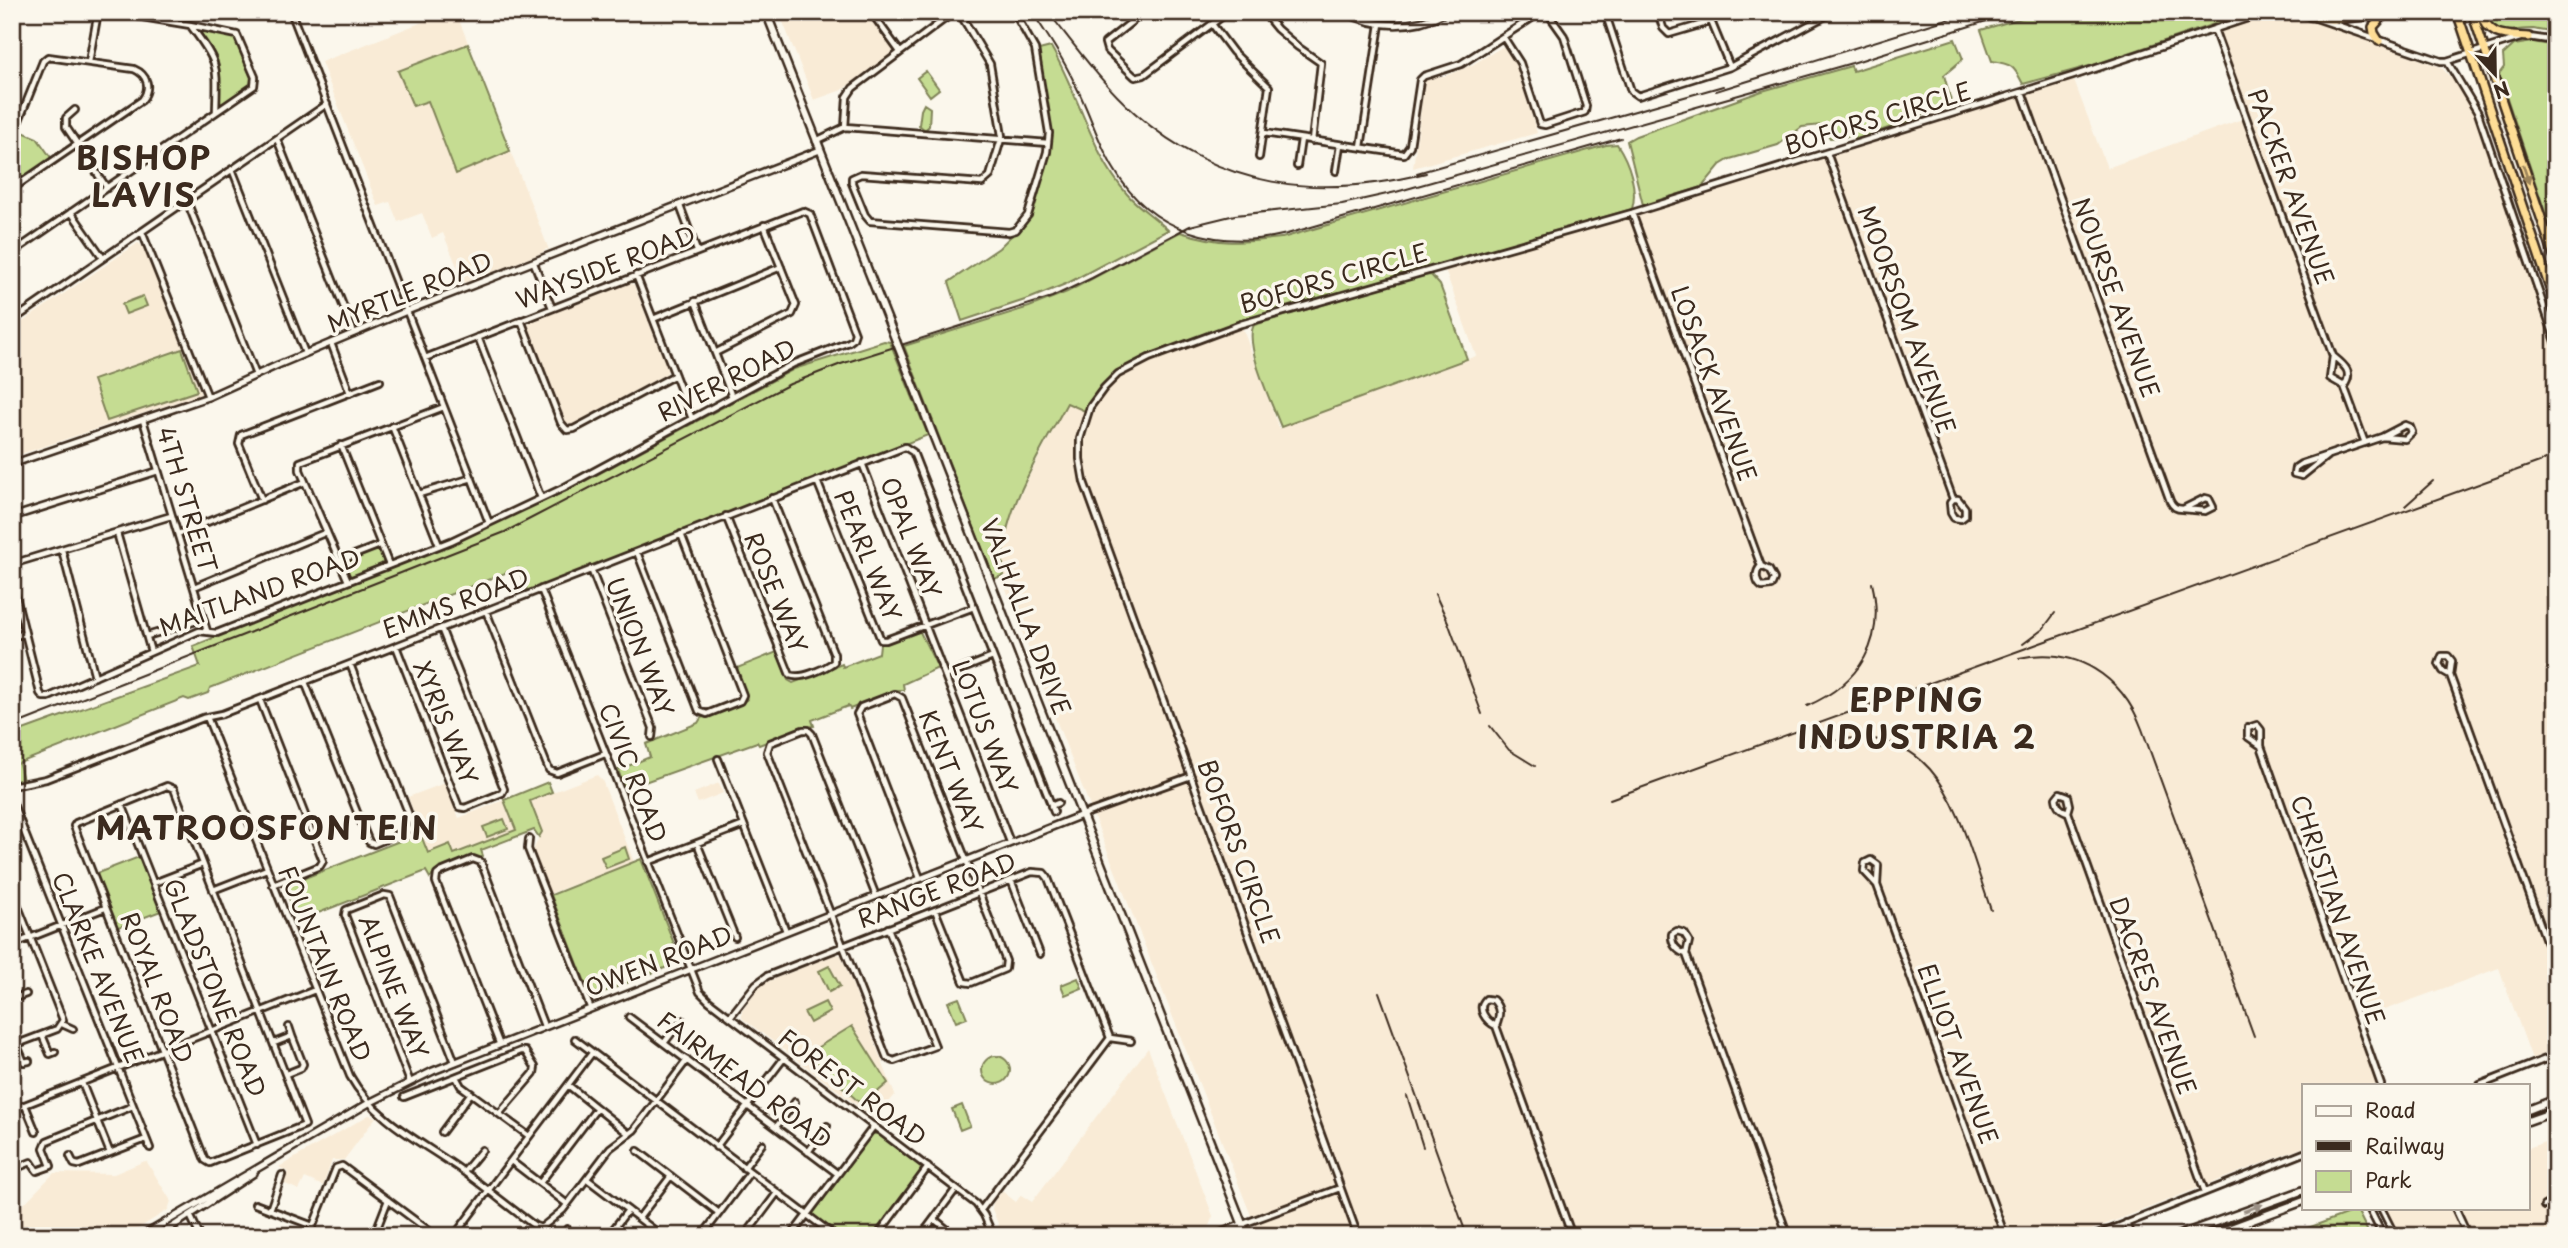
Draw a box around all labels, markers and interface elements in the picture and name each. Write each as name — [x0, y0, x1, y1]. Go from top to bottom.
north arrow — [2460, 38, 2530, 108]
street label: BOFORS CIRCLE — [1779, 71, 1976, 163]
text: N — [2490, 75, 2514, 106]
street label: PACKER AVENUE — [2240, 83, 2344, 289]
district label: BISHOP LAVIS — [76, 133, 212, 218]
one-way arrow — [2521, 163, 2532, 184]
street label: NOURSE AVENUE — [2064, 192, 2170, 402]
street label: MOORSOM AVENUE — [1850, 200, 1966, 438]
street label: WAYSIDE ROAD — [510, 215, 700, 317]
street label: BOFORS CIRCLE — [1235, 233, 1432, 321]
street label: MYRTLE ROAD — [321, 242, 497, 341]
street label: LOSACK AVENUE — [1663, 280, 1767, 486]
street label: RIVER ROAD — [651, 329, 801, 429]
street label: 4TH STREET — [149, 422, 227, 577]
street label: OPAL WAY — [872, 471, 951, 603]
street label: PEARL WAY — [826, 484, 912, 626]
street label: VALHALLA DRIVE — [973, 513, 1081, 720]
street label: ROSE WAY — [736, 526, 818, 658]
street label: MAITLAND ROAD — [154, 538, 365, 644]
street label: EMMS ROAD — [377, 558, 534, 647]
street label: UNION WAY — [598, 571, 684, 721]
street label: LOTUS WAY — [944, 654, 1028, 798]
street label: XYRIS WAY — [406, 655, 488, 790]
district label: EPPING INDUSTRIA 2 — [1797, 675, 2037, 760]
street label: CIVIC ROAD — [591, 697, 677, 847]
street label: KENT WAY — [911, 704, 993, 839]
street label: BOFORS CIRCLE — [1190, 754, 1290, 949]
street label: CHRISTIAN AVENUE — [2283, 790, 2395, 1029]
district label: MATROOSFONTEIN — [95, 803, 439, 851]
street label: RANGE ROAD — [852, 842, 1021, 936]
street label: FOUNTAIN ROAD — [270, 860, 382, 1067]
street label: CLARKE AVENUE — [44, 866, 154, 1069]
street label: GLADSTONE ROAD — [156, 872, 276, 1102]
street label: DACRES AVENUE — [2101, 891, 2206, 1099]
street label: ROYAL ROAD — [113, 906, 203, 1068]
street label: ALPINE WAY — [351, 909, 439, 1063]
street label: OWEN ROAD — [579, 915, 737, 1005]
street label: ELLIOT AVENUE — [1909, 958, 2008, 1149]
street label: FAIRMEAD ROAD — [650, 1002, 840, 1157]
street label: FOREST ROAD — [772, 1019, 935, 1154]
legend — [2302, 1084, 2530, 1210]
text: Road — [2365, 1093, 2416, 1125]
text: Railway — [2365, 1129, 2445, 1161]
text: Park — [2365, 1163, 2412, 1195]
one-way arrow — [2243, 1202, 2264, 1213]

